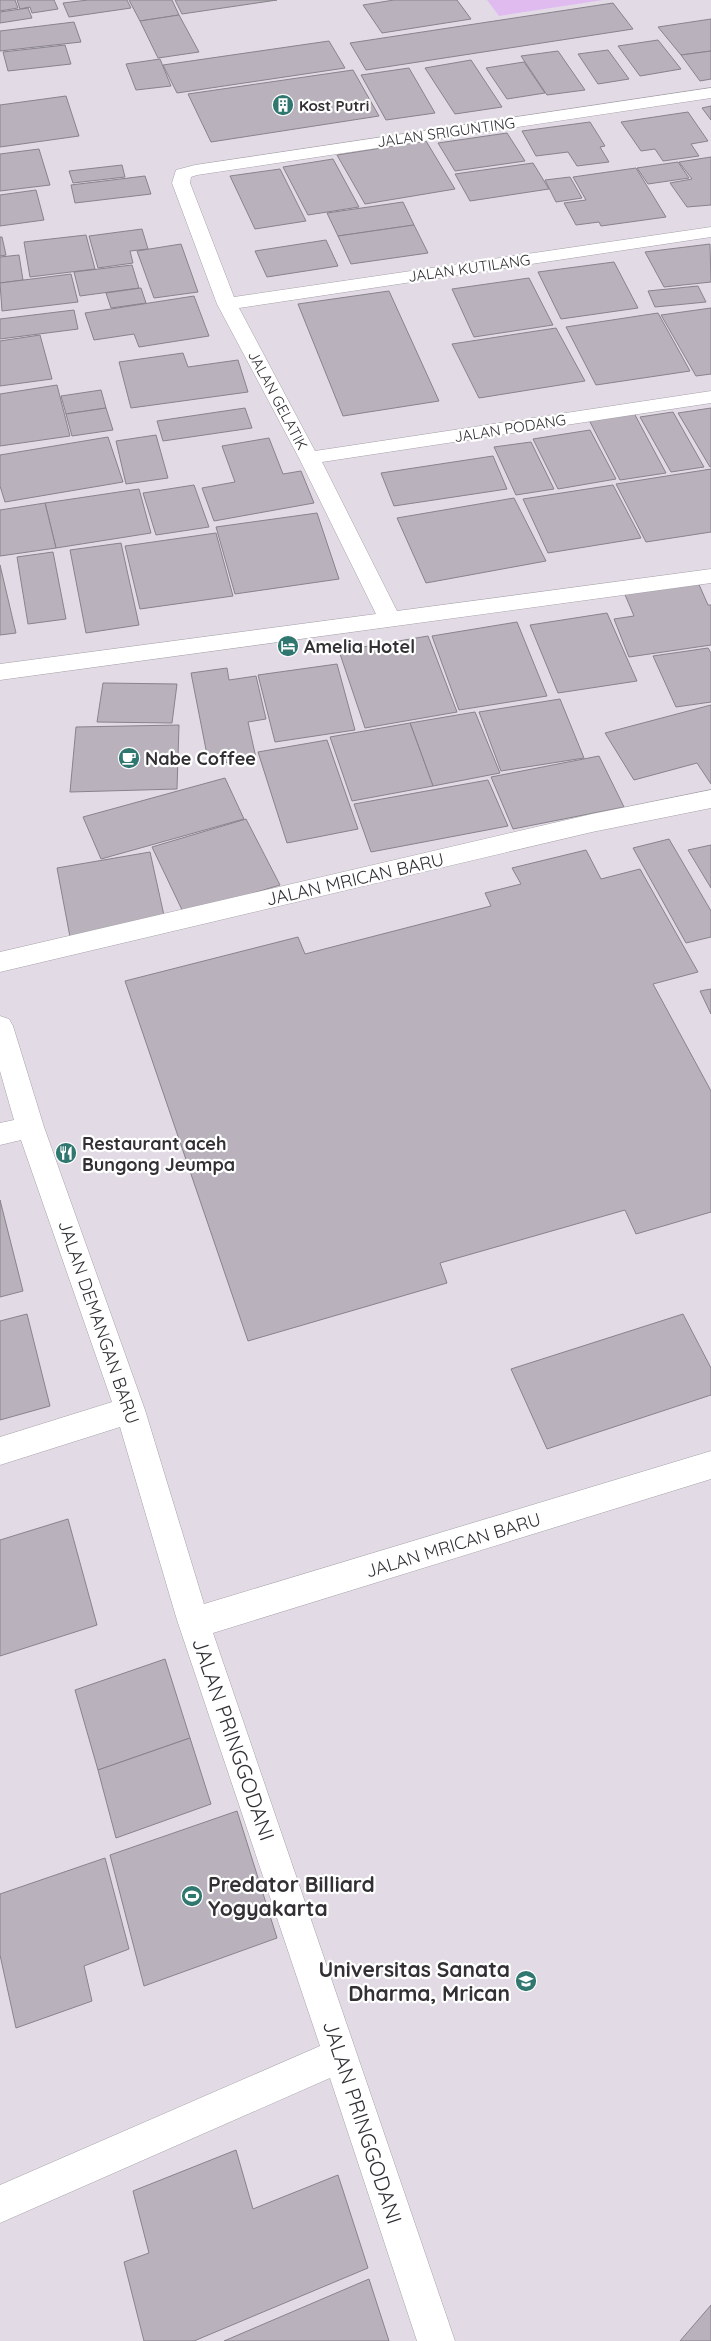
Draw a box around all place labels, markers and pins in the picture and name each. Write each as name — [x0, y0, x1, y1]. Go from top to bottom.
building icon: Kost Putri — [271, 93, 295, 117]
place label: Kost Putri — [299, 96, 369, 115]
hotel icon: Amelia Hotel — [276, 634, 300, 658]
place label: Amelia Hotel — [304, 635, 415, 658]
cafe icon: Nabe Coffee — [117, 746, 141, 770]
place label: Nabe Coffee — [145, 747, 256, 770]
place label: Restaurant aceh Bungong Jeumpa — [82, 1132, 235, 1176]
restaurant icon: Restaurant aceh Bungong Jeumpa — [54, 1141, 78, 1165]
place label: Predator Billiard Yogyakarta — [208, 1871, 375, 1921]
sports icon: Predator Billiard Yogyakarta — [180, 1884, 204, 1908]
place label: Universitas Sanata Dharma, Mrican — [318, 1956, 510, 2006]
school or university icon: Universitas Sanata Dharma, Mrican — [514, 1969, 538, 1993]

